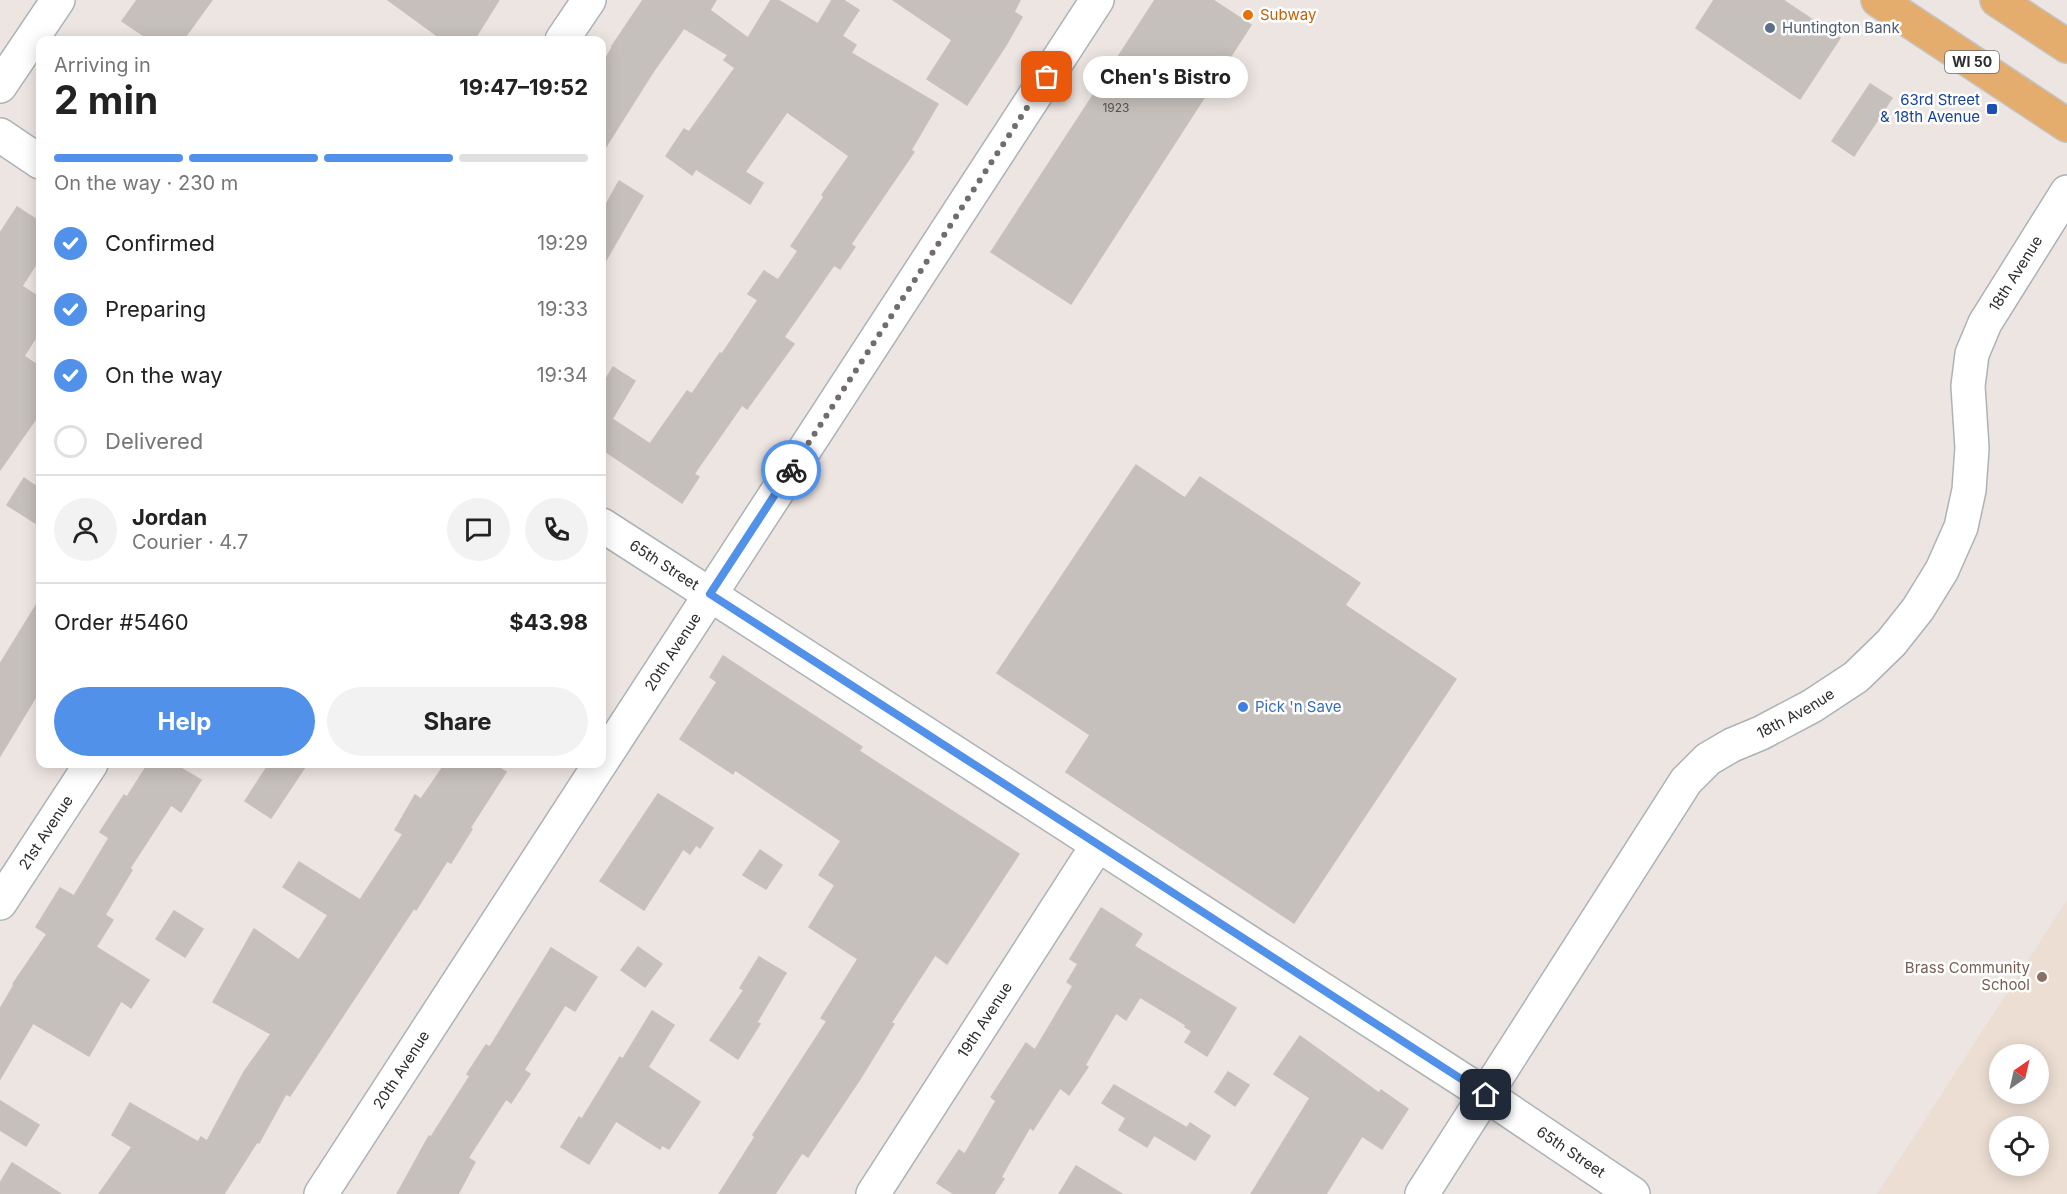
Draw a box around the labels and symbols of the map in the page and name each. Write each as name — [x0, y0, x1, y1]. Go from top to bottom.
place label: Subway — [1260, 5, 1317, 24]
marker: Subway — [1241, 8, 1255, 22]
place label: Huntington Bank — [1782, 18, 1900, 37]
marker: Huntington Bank — [1763, 21, 1777, 35]
pin — [1021, 51, 1072, 102]
road number: WI 50 — [1945, 51, 1999, 73]
callout: Chen's Bistro — [1083, 56, 1248, 98]
place label: 63rd Street & 18th Avenue — [1880, 90, 1980, 126]
house number: 1923 — [1102, 100, 1130, 115]
marker: 63rd Street & 18th Avenue — [1985, 102, 1999, 116]
street label: 18th Avenue — [1985, 232, 2046, 315]
courier — [761, 440, 821, 500]
street label: 65th Street — [626, 535, 703, 594]
street label: 20th Avenue — [640, 609, 705, 694]
street label: 18th Avenue — [1754, 684, 1838, 743]
place label: Pick 'n Save — [1255, 697, 1342, 716]
marker: Pick 'n Save — [1236, 700, 1250, 714]
street label: 21st Avenue — [14, 792, 77, 873]
place label: Brass Community School — [1905, 958, 2031, 994]
marker: Brass Community School — [2035, 970, 2049, 984]
street label: 19th Avenue — [953, 978, 1016, 1061]
street label: 20th Avenue — [369, 1027, 433, 1112]
north arrow — [1989, 1044, 2049, 1104]
pin — [1460, 1069, 1511, 1120]
street label: 65th Street — [1533, 1122, 1609, 1182]

